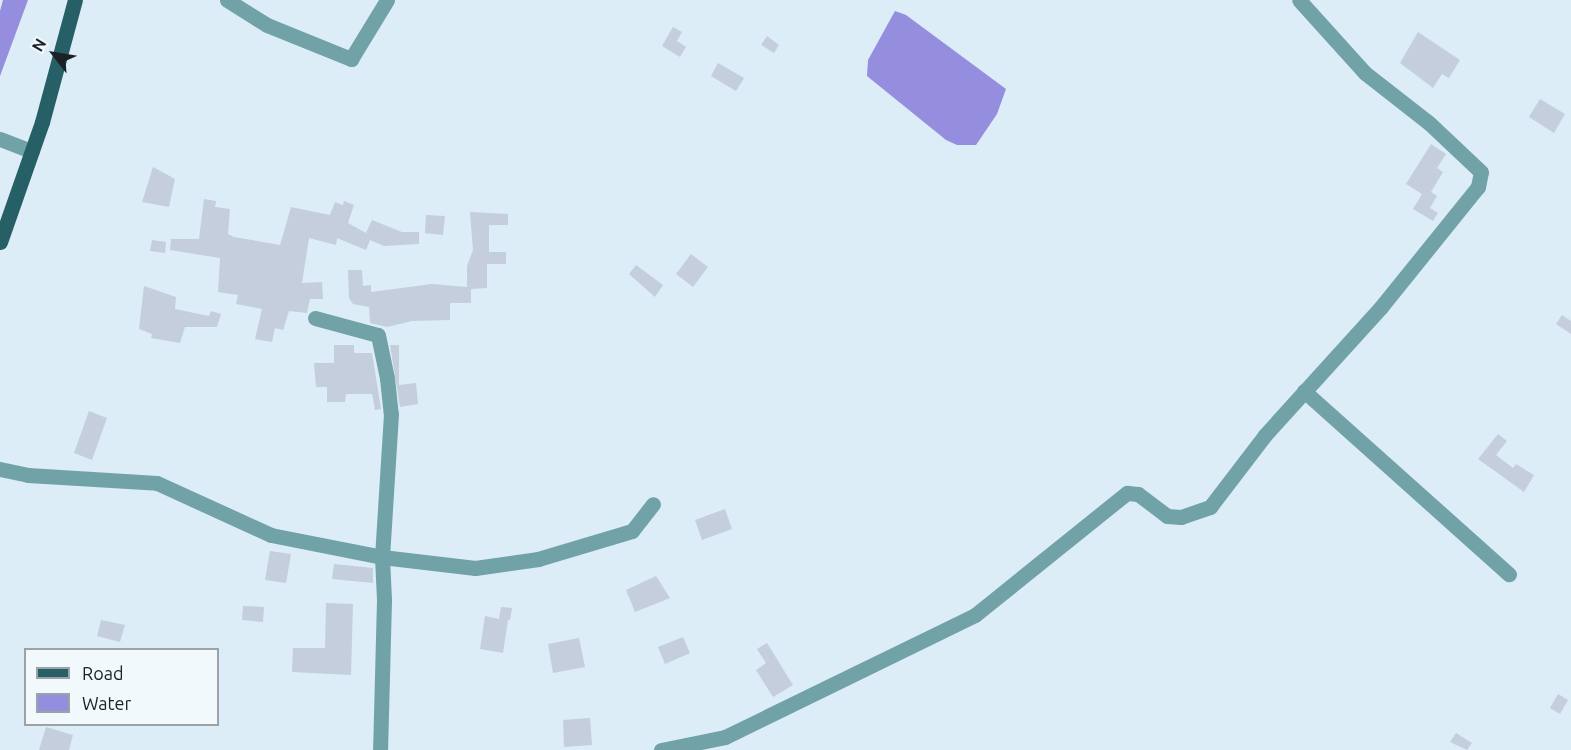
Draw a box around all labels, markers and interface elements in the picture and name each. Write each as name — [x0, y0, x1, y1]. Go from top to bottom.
north arrow — [24, 24, 84, 84]
text: N — [28, 35, 49, 54]
legend — [24, 648, 219, 726]
text: Road — [82, 663, 124, 683]
text: Water — [82, 693, 131, 713]

